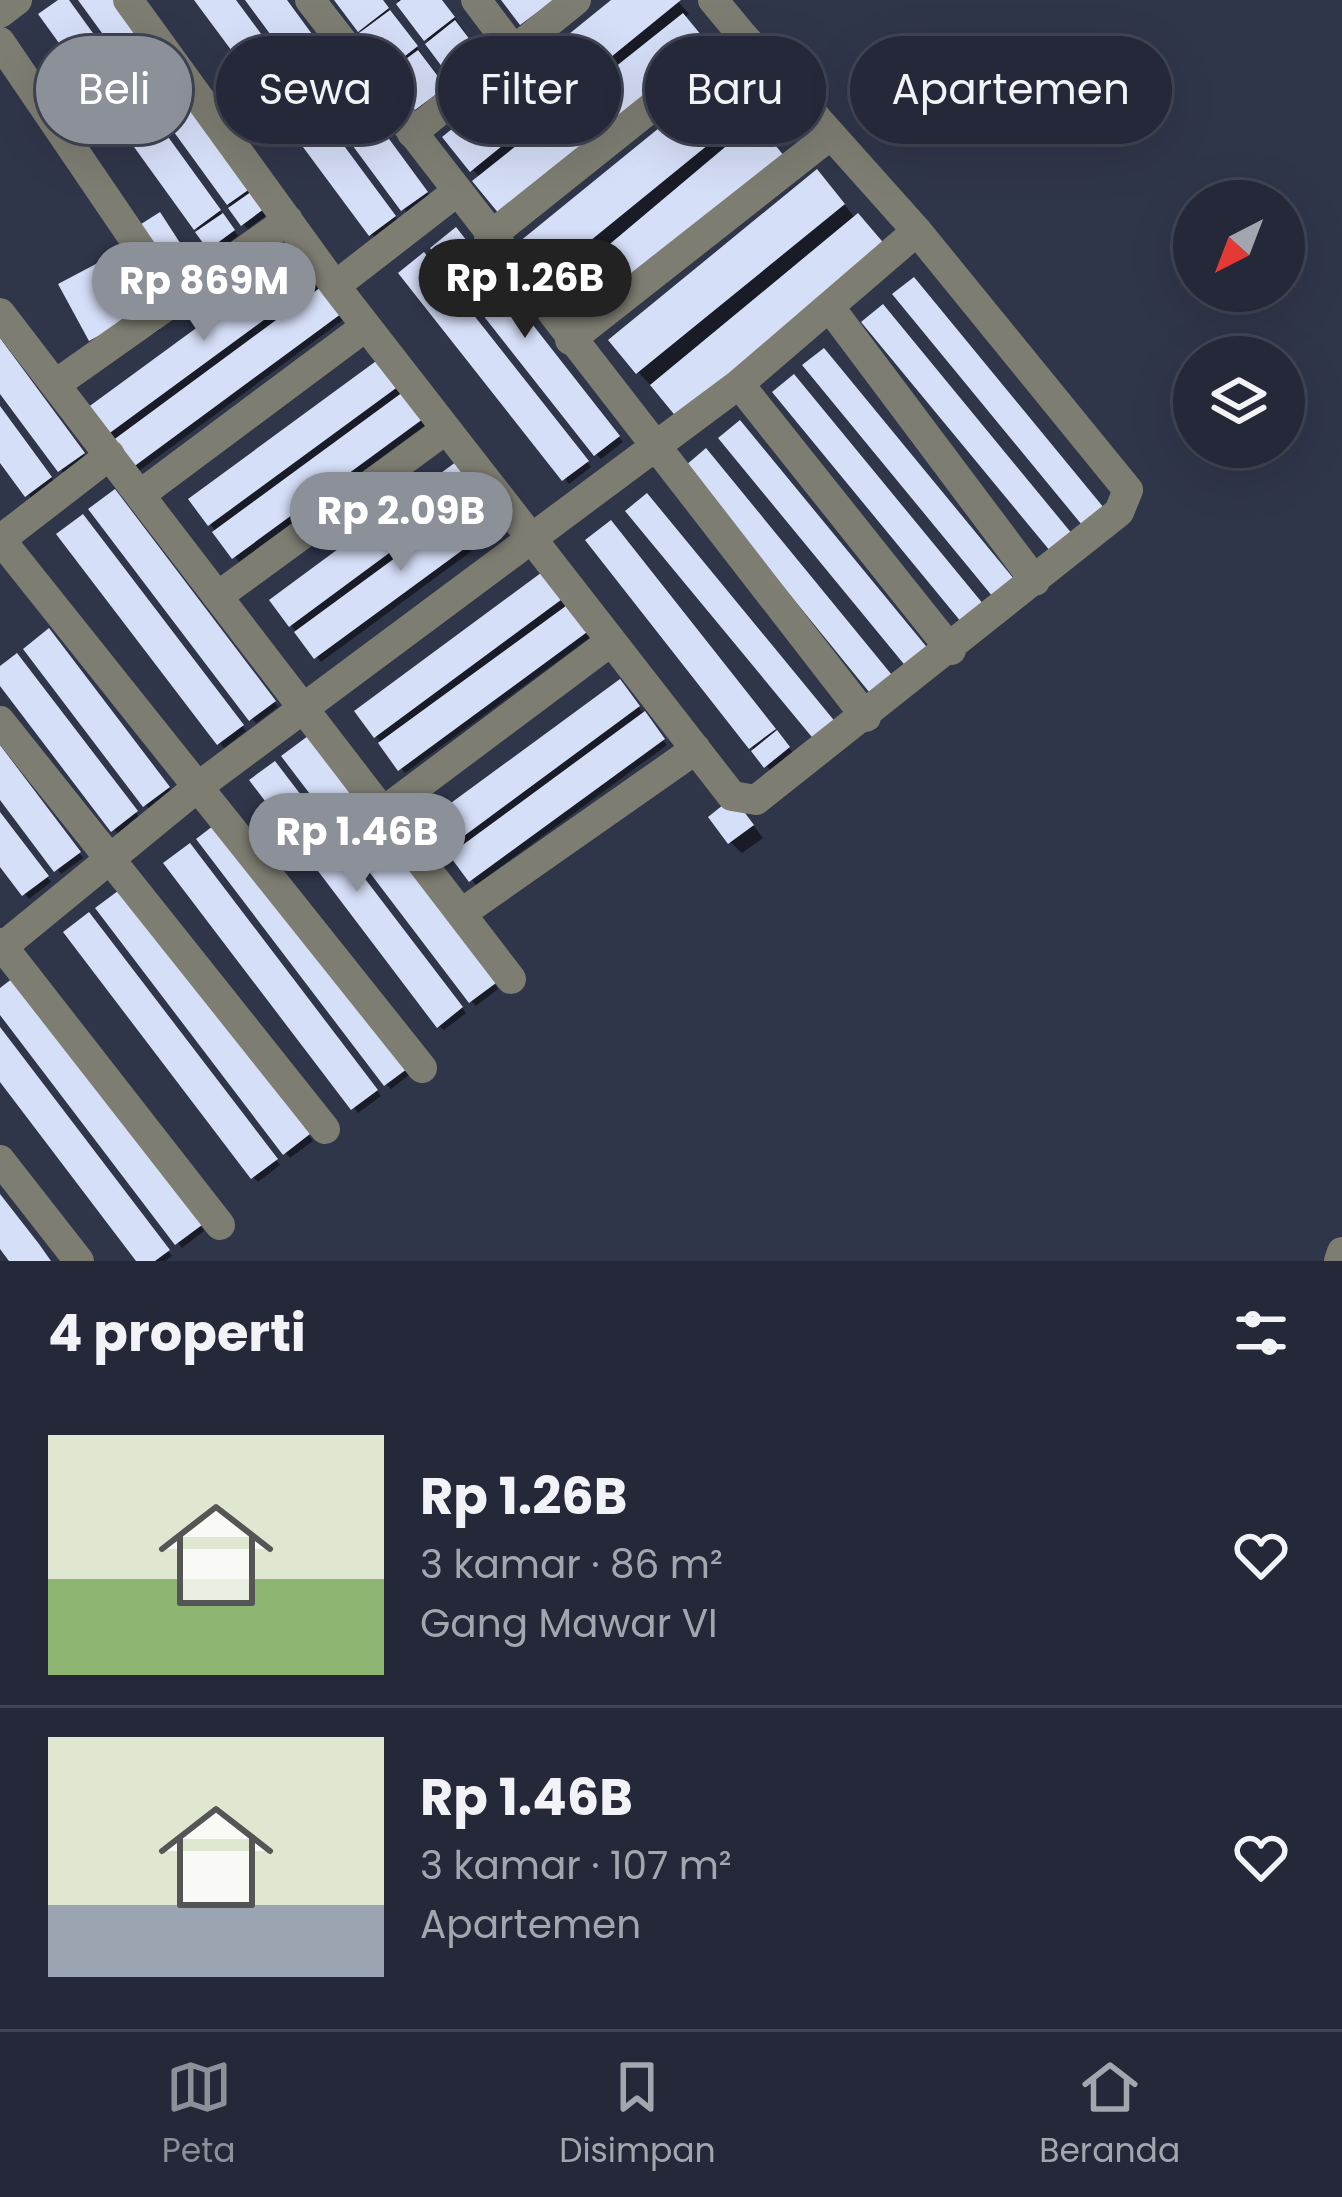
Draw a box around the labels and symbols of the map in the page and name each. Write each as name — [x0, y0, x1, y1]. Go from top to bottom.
north arrow — [1173, 180, 1305, 312]
pin: Rp 1.26B — [401, 239, 649, 341]
pin: Rp 869M — [93, 242, 315, 344]
pin: Rp 2.09B — [277, 472, 525, 574]
pin: Rp 1.46B — [233, 793, 481, 895]

